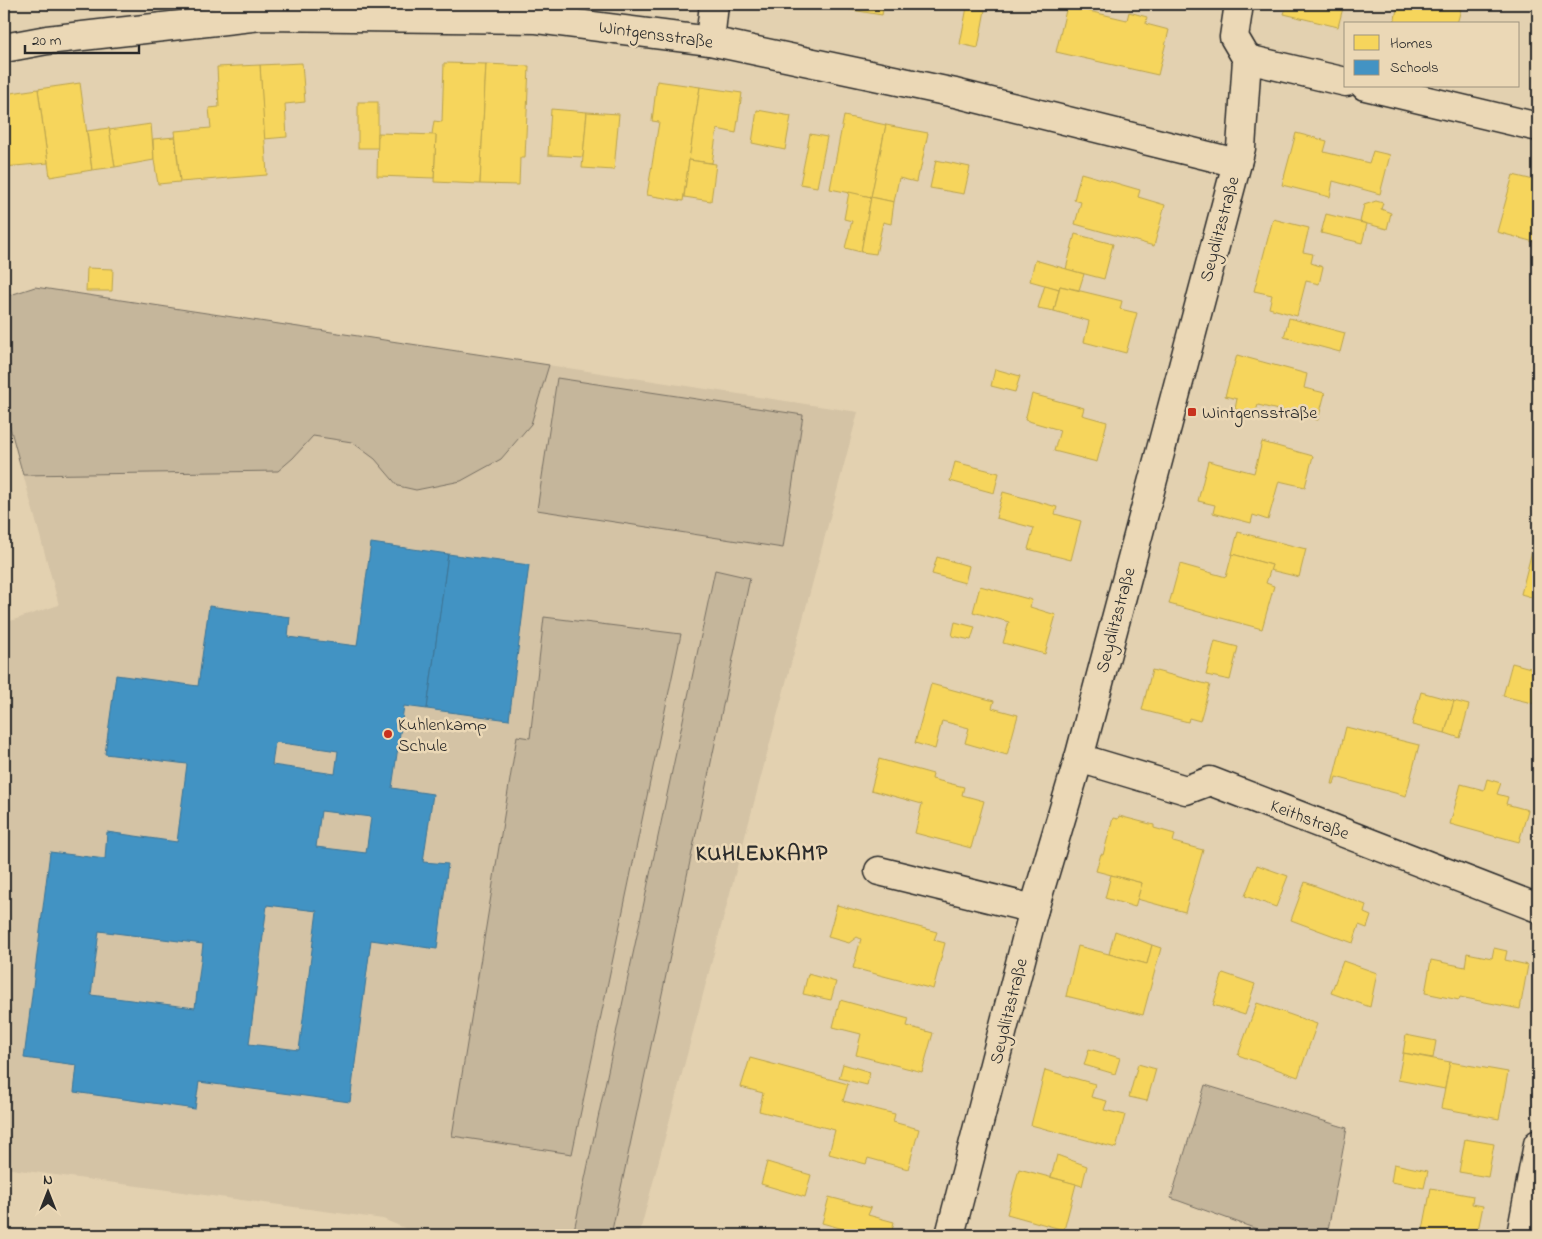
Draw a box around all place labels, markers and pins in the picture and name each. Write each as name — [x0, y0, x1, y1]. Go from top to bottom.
place label: Wintgensstraße — [1202, 401, 1318, 428]
marker: Wintgensstraße — [1186, 406, 1198, 418]
place label: Kuhlenkamp Schule — [398, 713, 487, 760]
marker: Kuhlenkamp Schule — [382, 728, 394, 740]

